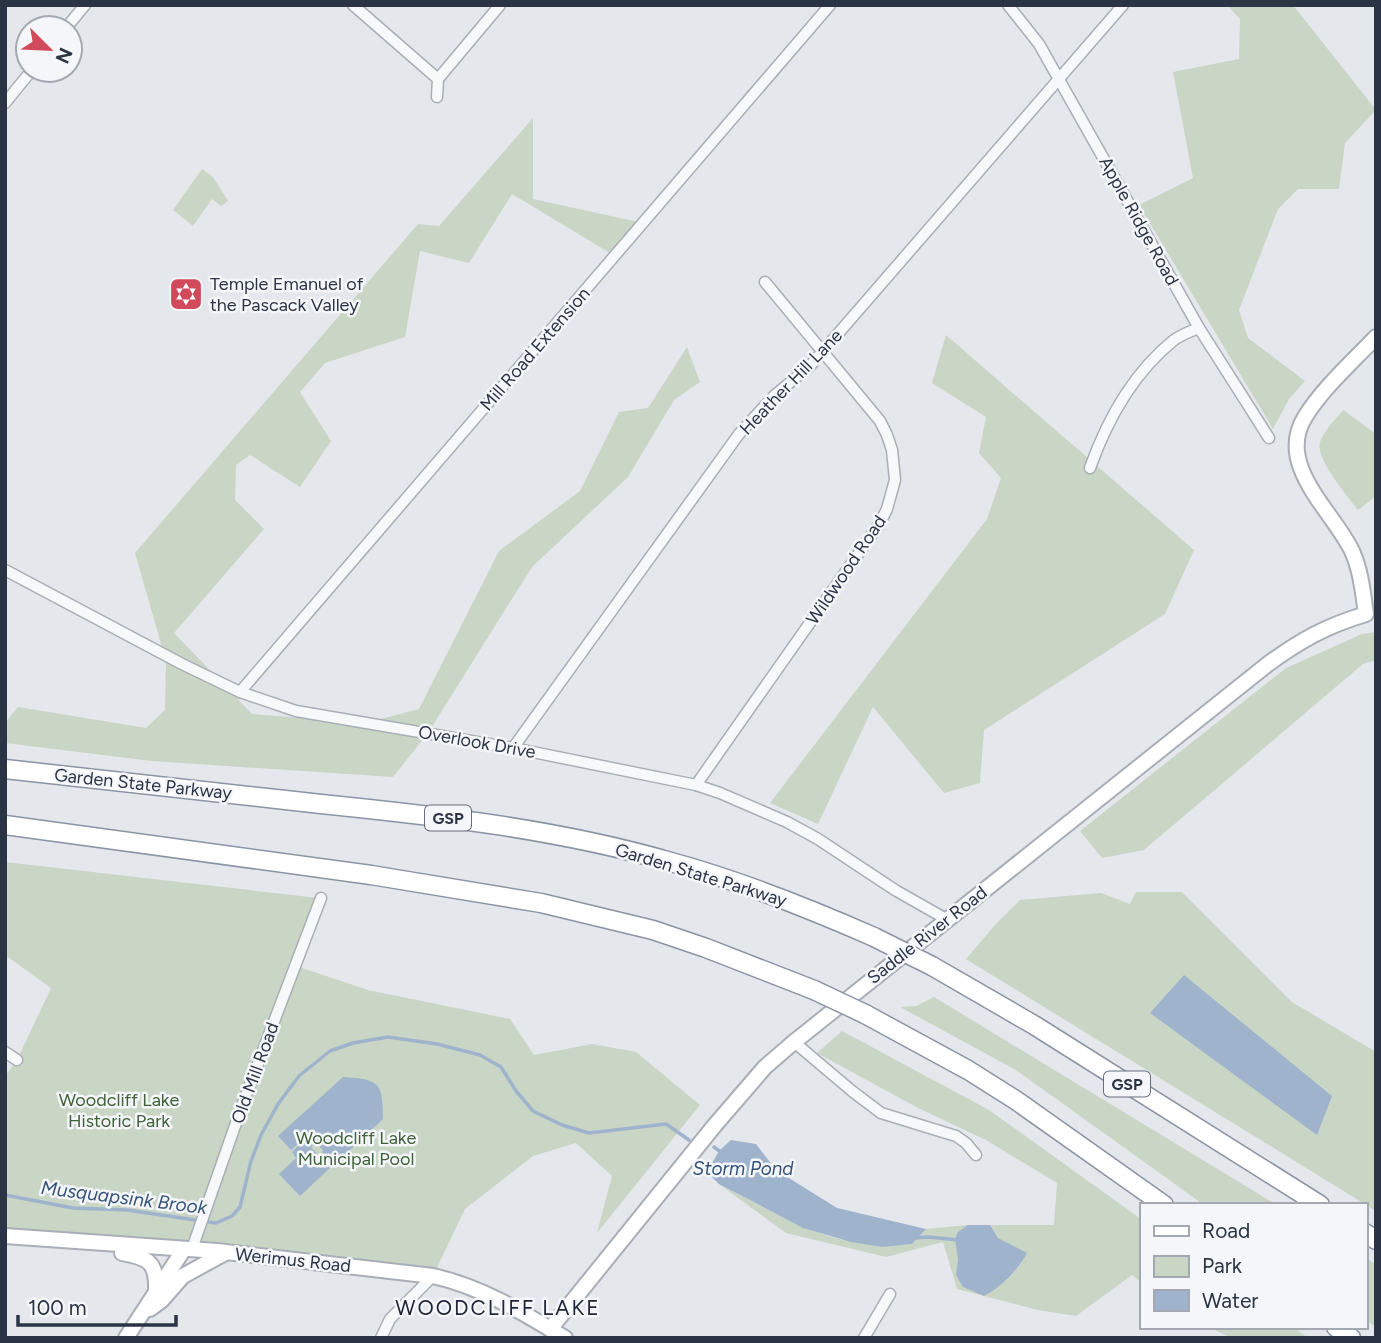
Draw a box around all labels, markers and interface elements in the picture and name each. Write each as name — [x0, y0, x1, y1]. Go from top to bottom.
north arrow — [14, 14, 84, 84]
text: N — [51, 44, 78, 67]
street label: Apple Ridge Road — [1094, 153, 1184, 289]
place label: Temple Emanuel of the Pascack Valley — [210, 273, 364, 316]
synagogue icon: Temple Emanuel of the Pascack Valley — [167, 275, 205, 313]
street label: Mill Road Extension — [475, 283, 595, 415]
street label: Heather Hill Lane — [735, 325, 847, 439]
street label: Wildwood Road — [801, 511, 891, 629]
street label: Overlook Drive — [417, 721, 538, 763]
street label: Garden State Parkway — [53, 764, 233, 804]
road number: GSP — [425, 806, 471, 831]
street label: Garden State Parkway — [612, 838, 790, 912]
street label: Saddle River Road — [863, 881, 991, 989]
street label: Old Mill Road — [227, 1019, 283, 1127]
road number: GSP — [1104, 1072, 1150, 1096]
park label: Woodcliff Lake Historic Park — [59, 1089, 179, 1132]
park label: Woodcliff Lake Municipal Pool — [296, 1127, 416, 1170]
water label: Storm Pond — [693, 1157, 794, 1180]
water label: Musquapsink Brook — [40, 1176, 209, 1219]
legend — [1140, 1203, 1367, 1329]
text: Road — [1202, 1218, 1250, 1243]
street label: Werimus Road — [234, 1243, 352, 1277]
text: Park — [1202, 1253, 1243, 1278]
scale bar — [18, 1284, 175, 1328]
text: Water — [1202, 1288, 1258, 1313]
text: 100 m — [28, 1295, 87, 1320]
district label: WOODCLIFF LAKE — [395, 1295, 601, 1320]

